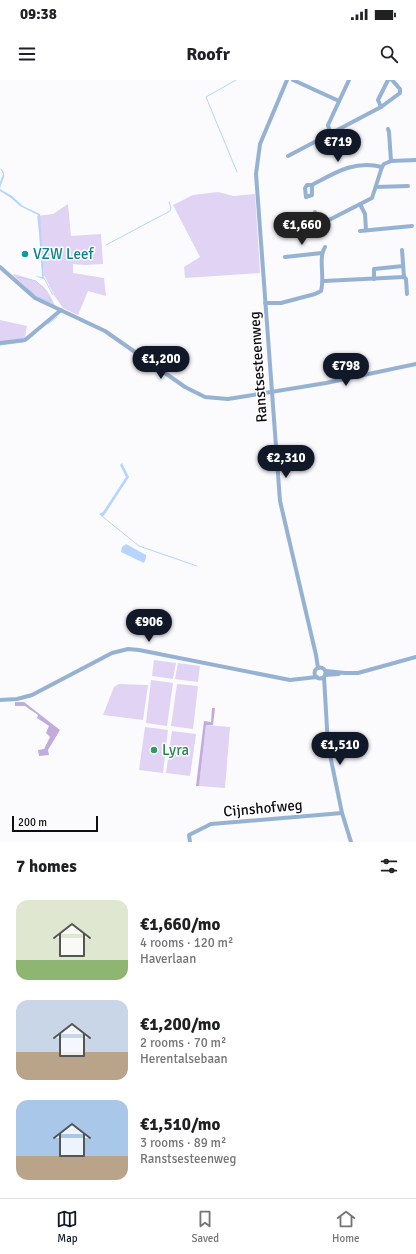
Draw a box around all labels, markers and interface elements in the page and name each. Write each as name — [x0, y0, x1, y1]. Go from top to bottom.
text: 09:38 — [20, 5, 57, 23]
icon: menu — [16, 43, 38, 65]
text: Roofr — [186, 43, 230, 65]
icon: search — [378, 43, 400, 65]
pin: €719 — [314, 129, 362, 163]
text: €719 — [324, 134, 352, 150]
pin: €1,660 — [269, 212, 335, 246]
text: €1,660 — [283, 217, 321, 233]
place label: VZW Leef — [33, 245, 95, 263]
marker: VZW Leef — [20, 249, 30, 259]
street label: Ranstsesteenweg — [245, 311, 271, 423]
pin: €1,200 — [128, 346, 194, 380]
text: €1,200 — [142, 351, 180, 367]
pin: €798 — [322, 353, 370, 387]
text: €798 — [332, 358, 360, 374]
pin: €2,310 — [253, 445, 319, 479]
text: €2,310 — [267, 450, 305, 466]
pin: €906 — [125, 609, 173, 643]
text: €906 — [135, 614, 163, 630]
pin: €1,510 — [307, 732, 373, 766]
text: €1,510 — [321, 737, 359, 753]
place label: Lyra — [162, 741, 189, 759]
marker: Lyra — [149, 745, 159, 755]
street label: Cijnshofweg — [223, 796, 303, 820]
scale bar — [12, 814, 98, 833]
text: 200 m — [18, 816, 47, 829]
icon: filters — [378, 855, 400, 877]
text: 7 homes — [16, 856, 77, 877]
text: €1,660/mo — [140, 914, 220, 935]
icon: home — [48, 916, 96, 964]
text: 4 rooms · 120 m² — [140, 935, 233, 951]
text: Haverlaan — [140, 951, 196, 967]
text: €1,200/mo — [140, 1014, 220, 1035]
icon: home — [48, 1016, 96, 1064]
text: 2 rooms · 70 m² — [140, 1035, 226, 1051]
text: Herentalsebaan — [140, 1051, 228, 1067]
text: €1,510/mo — [140, 1114, 220, 1135]
icon: home — [48, 1116, 96, 1164]
text: 3 rooms · 89 m² — [140, 1135, 226, 1151]
text: Ranstsesteenweg — [140, 1151, 236, 1167]
tab: Map — [56, 1208, 78, 1245]
tab: Saved — [191, 1208, 219, 1245]
tab: Home — [332, 1208, 360, 1245]

